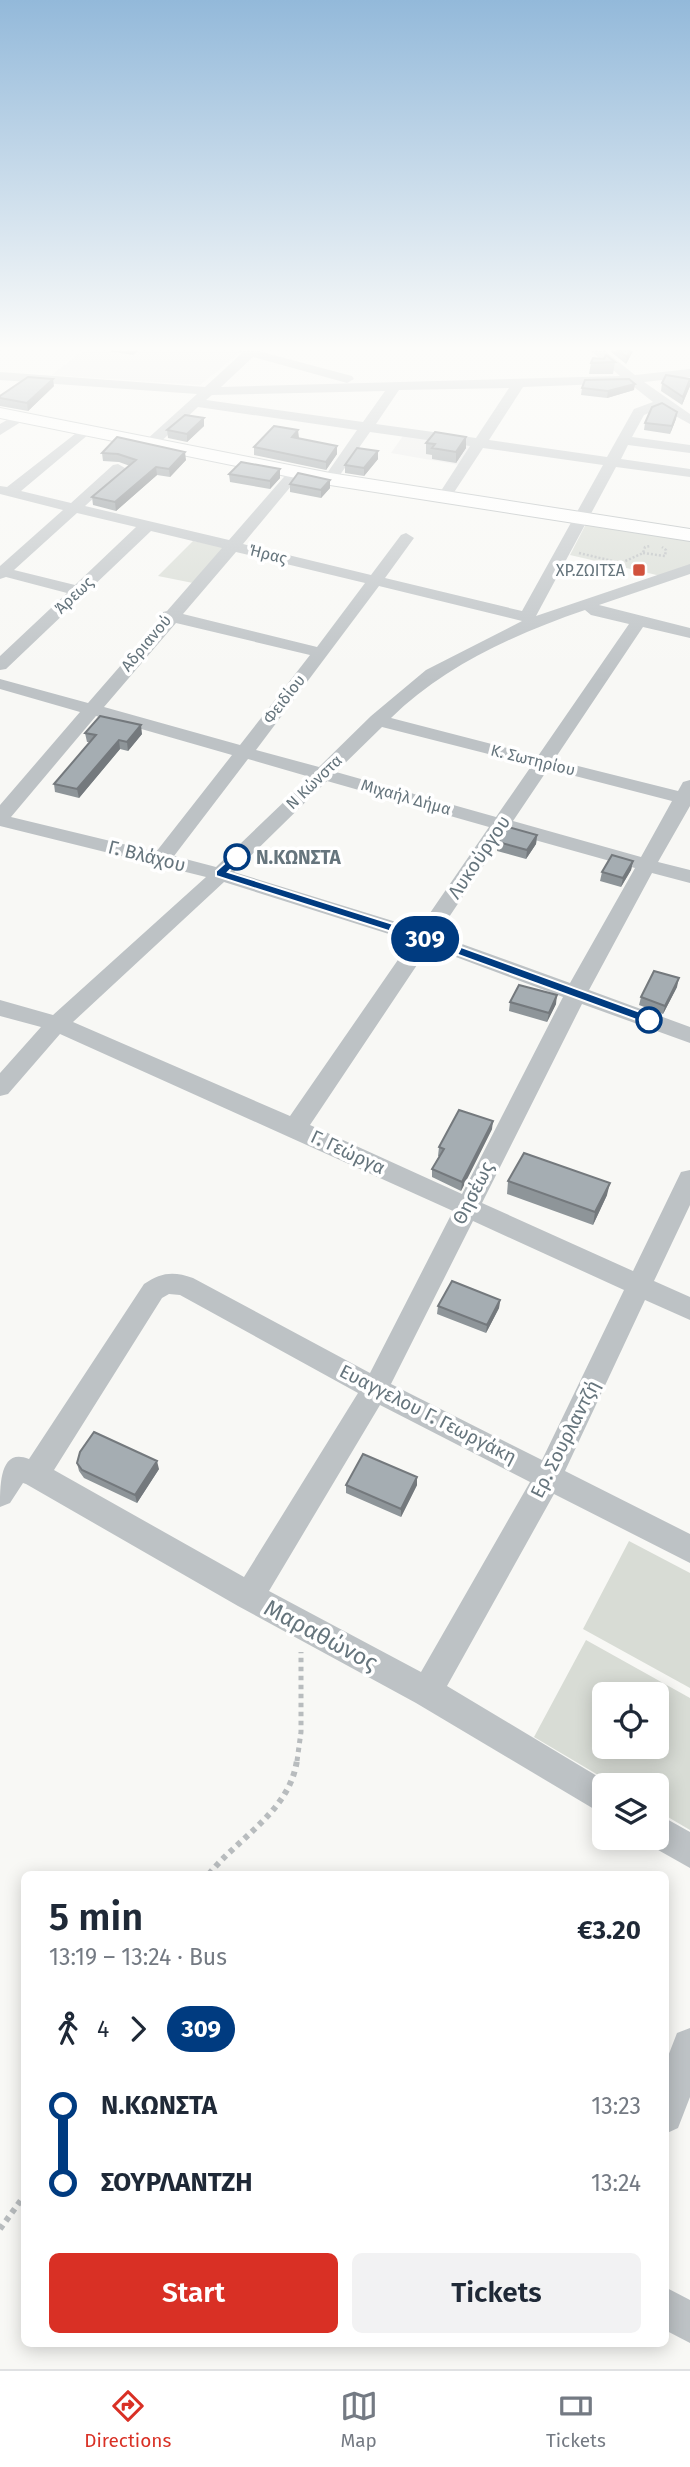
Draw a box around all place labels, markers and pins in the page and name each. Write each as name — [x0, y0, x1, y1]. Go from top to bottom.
place label: ΧΡ.ΖΩΙΤΣΑ — [556, 561, 626, 580]
marker: ΧΡ.ΖΩΙΤΣΑ — [631, 562, 647, 578]
marker: Ν.ΚΩΝΣΤΑ — [224, 844, 250, 870]
place label: Ν.ΚΩΝΣΤΑ — [256, 846, 342, 869]
unlabelled marker — [636, 1007, 662, 1033]

